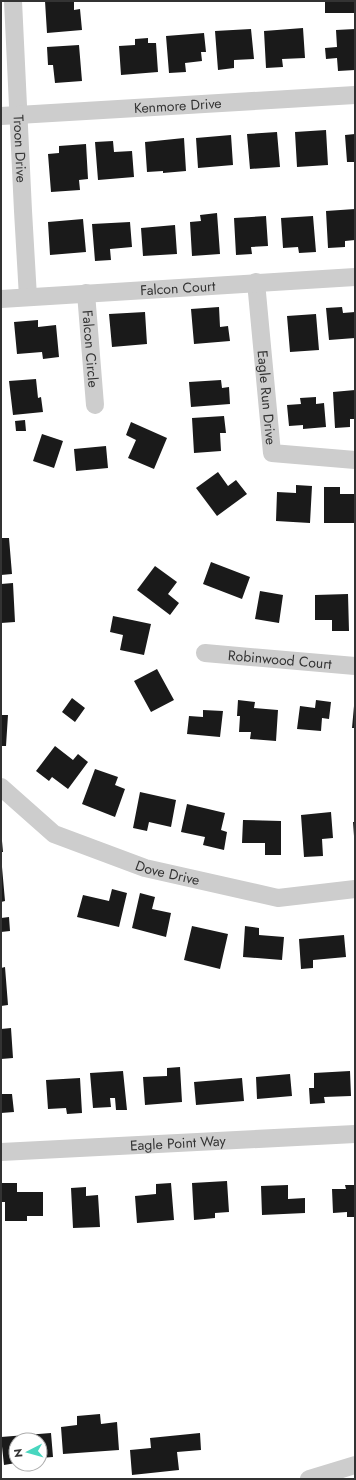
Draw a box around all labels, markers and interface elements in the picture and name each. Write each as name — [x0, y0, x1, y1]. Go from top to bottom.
street label: Kenmore Drive — [133, 93, 222, 118]
street label: Troon Drive — [8, 114, 32, 183]
street label: Falcon Court — [139, 276, 216, 300]
street label: Falcon Circle — [77, 309, 104, 388]
street label: Eagle Run Drive — [252, 349, 281, 446]
street label: Robinwood Court — [227, 645, 333, 674]
street label: Dove Drive — [132, 855, 202, 890]
street label: Eagle Point Way — [129, 1131, 227, 1155]
north arrow — [8, 1432, 48, 1472]
text: N — [10, 1448, 26, 1458]

